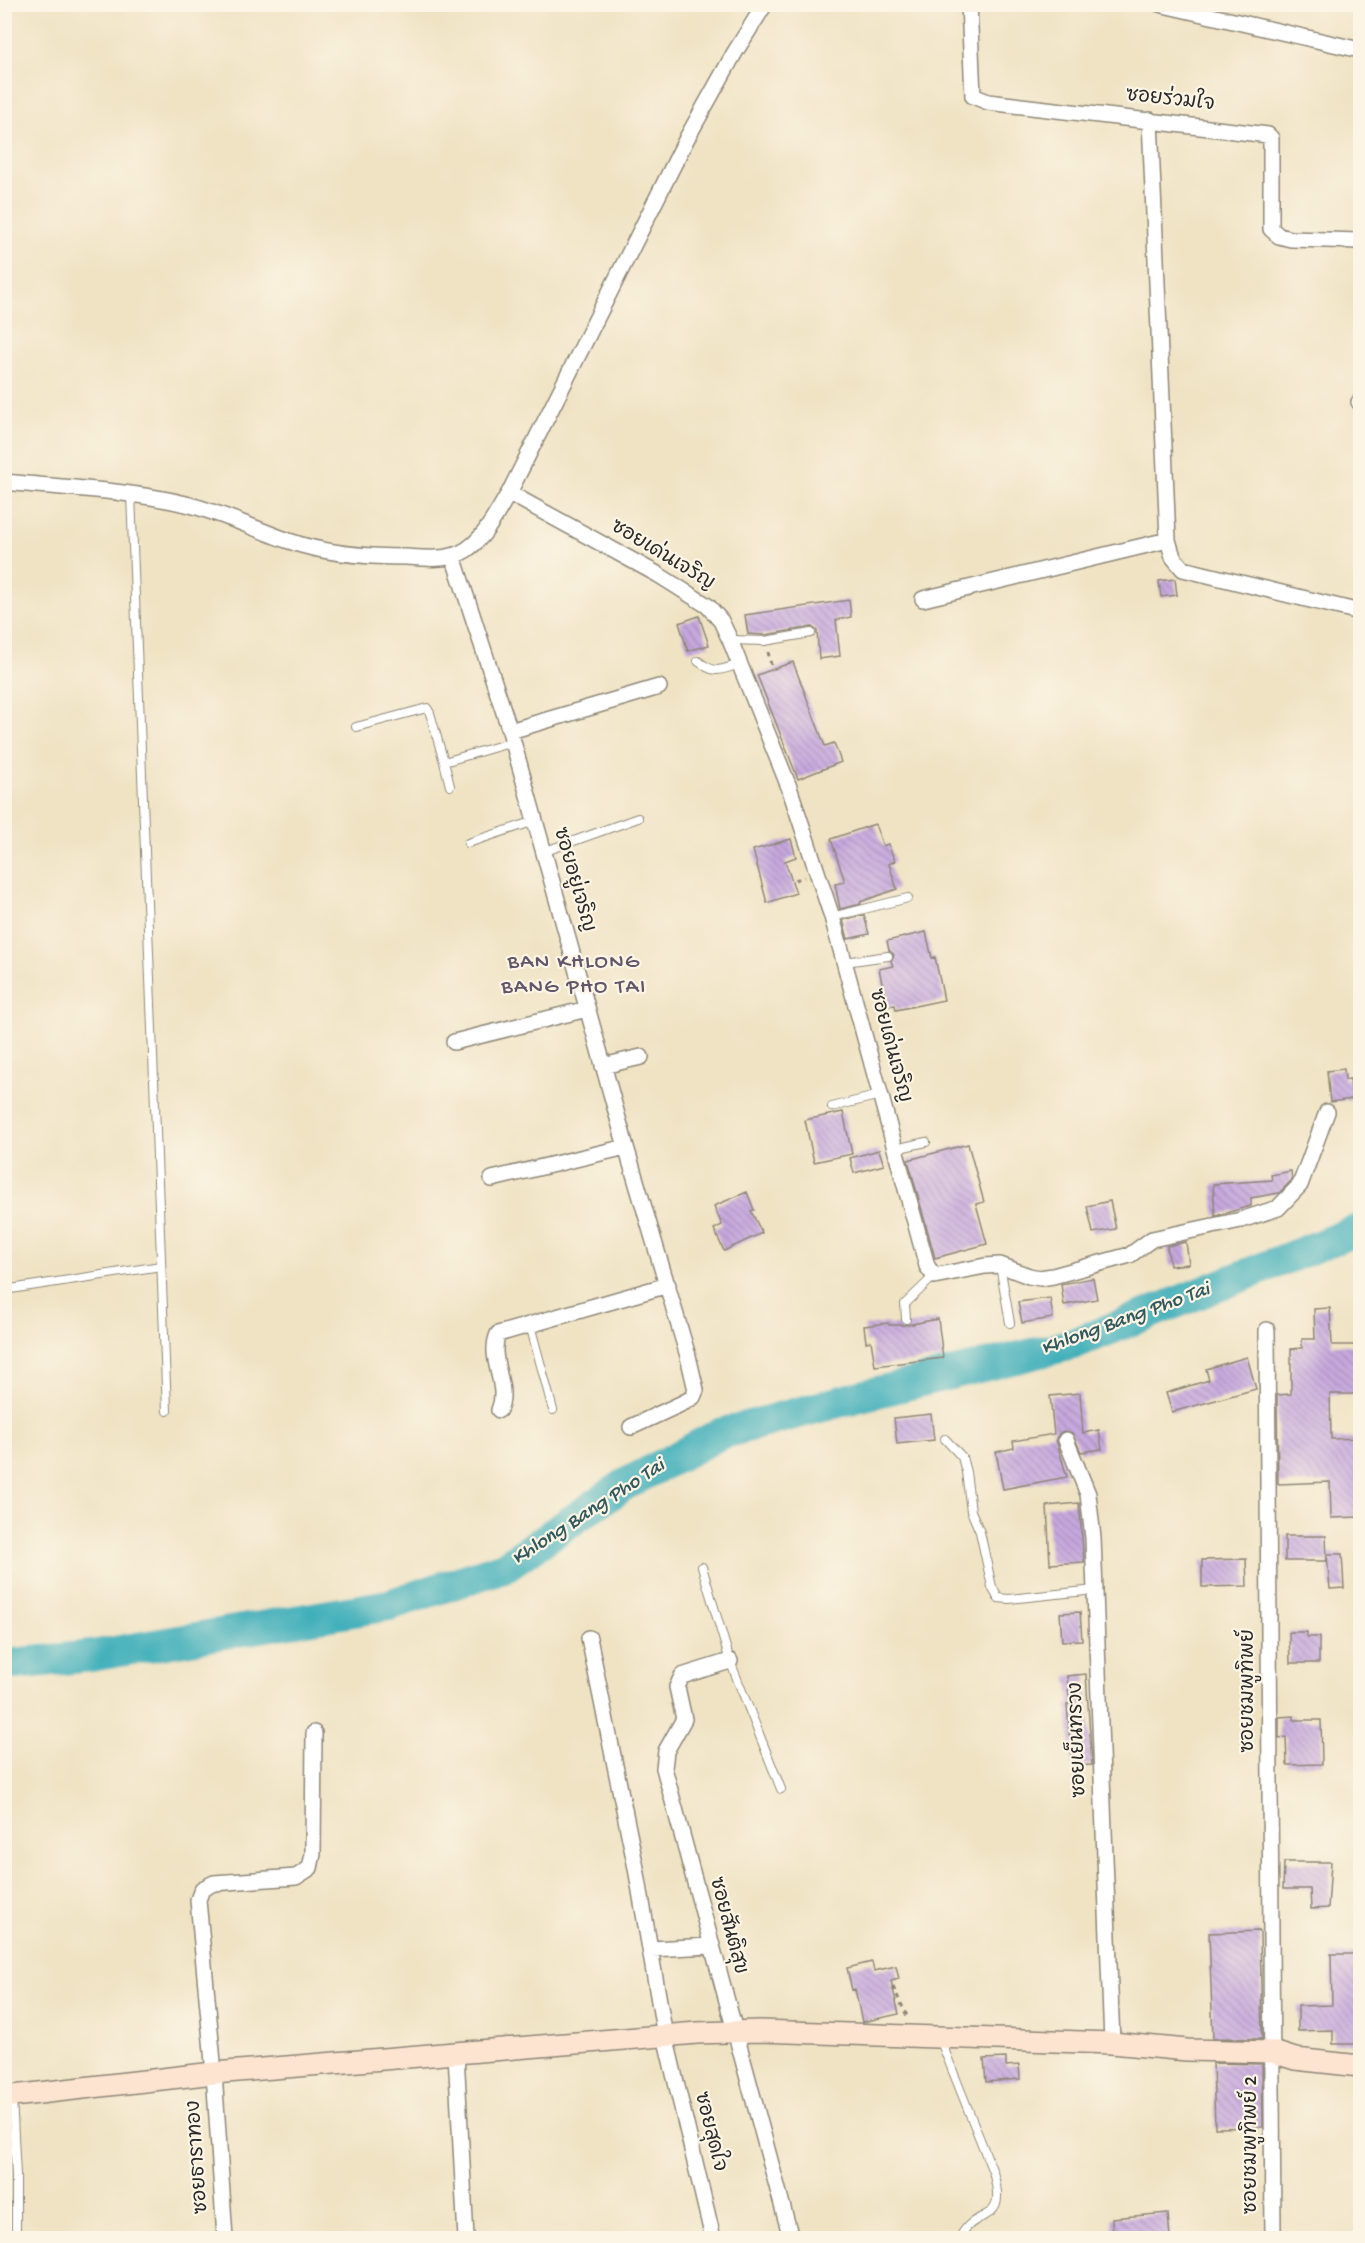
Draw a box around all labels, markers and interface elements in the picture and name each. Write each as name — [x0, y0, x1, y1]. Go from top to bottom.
street label: ซอยร่วมใจ — [1124, 80, 1216, 117]
street label: ซอยเด่นเจริญ — [606, 512, 721, 596]
street label: ซอยอยู่เจริญ — [546, 824, 604, 935]
district label: BAN KHLONG BANG PHO TAI — [500, 950, 647, 1001]
street label: ซอยเด่นเจริญ — [863, 985, 920, 1106]
water label: Khlong Bang Pho Tai — [1038, 1277, 1216, 1362]
water label: Khlong Bang Pho Tai — [508, 1453, 672, 1572]
street label: ซอยชมพูทิพย์ — [1233, 1629, 1262, 1753]
street label: ซอยเย็นทรวง — [1060, 1682, 1093, 1798]
street label: ซอยสันติสุข — [702, 1874, 755, 1977]
street label: ซอยชมพูทิพย์ 2 — [1236, 2076, 1265, 2214]
street label: ซอยสุดใจ — [687, 2089, 735, 2174]
street label: ซอยธาราทอง — [184, 2099, 214, 2215]

